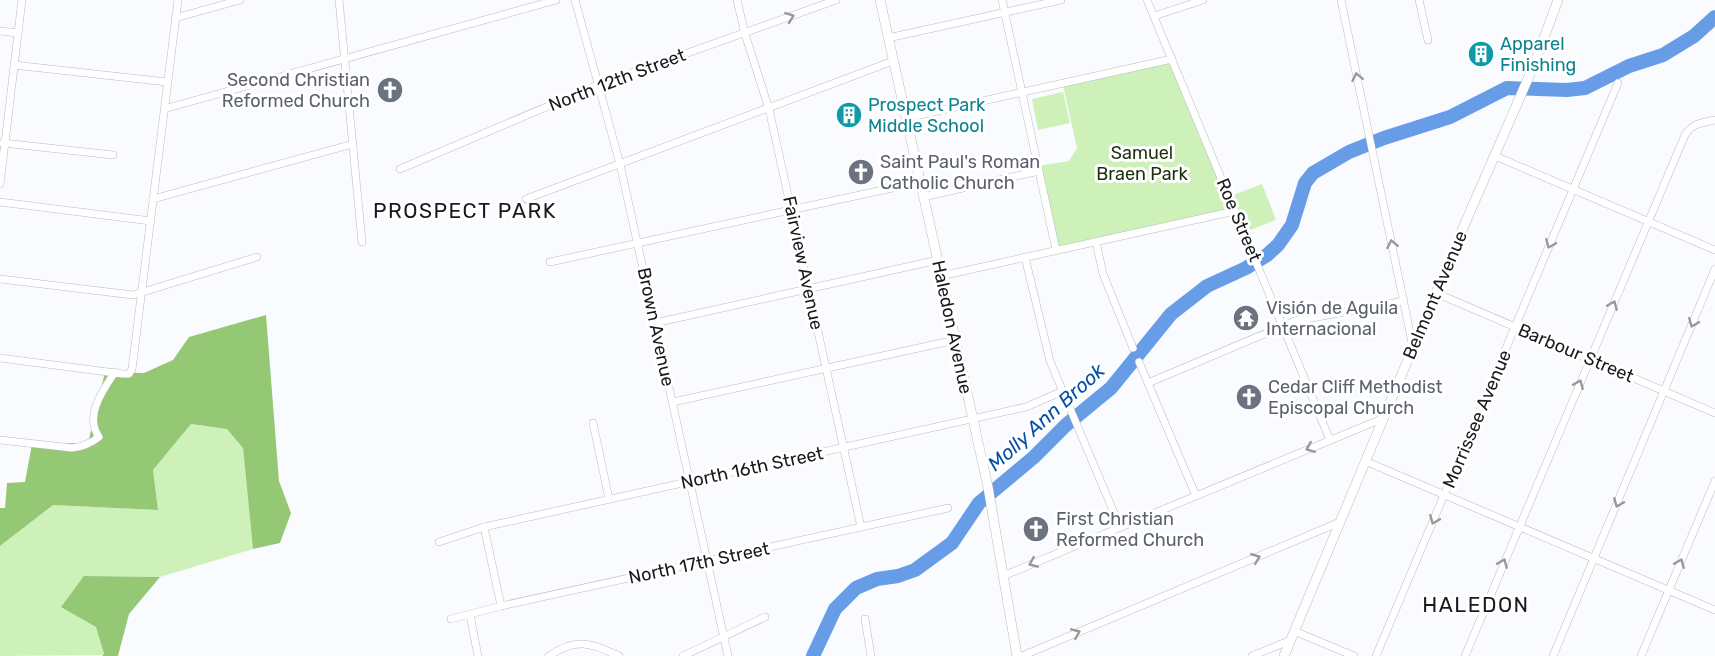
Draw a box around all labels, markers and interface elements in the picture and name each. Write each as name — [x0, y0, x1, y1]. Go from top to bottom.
one-way arrow — [785, 11, 795, 24]
place label: Apparel Finishing — [1500, 33, 1576, 76]
building icon: Apparel Finishing — [1466, 39, 1496, 69]
street label: North 12th Street — [545, 44, 689, 116]
place label: Second Christian Reformed Church — [222, 69, 370, 112]
one-way arrow — [1351, 72, 1364, 82]
church icon: Second Christian Reformed Church — [375, 75, 405, 105]
place label: Prospect Park Middle School — [868, 94, 986, 137]
building icon: Prospect Park Middle School — [834, 100, 864, 130]
park label: Samuel Braen Park — [1096, 142, 1188, 185]
place label: Saint Paul's Roman Catholic Church — [880, 151, 1040, 194]
church icon: Saint Paul's Roman Catholic Church — [846, 157, 876, 187]
street label: Roe Street — [1212, 175, 1266, 265]
street label: Fairview Avenue — [778, 194, 828, 332]
district label: PROSPECT PARK — [373, 198, 557, 223]
street label: Belmont Avenue — [1398, 227, 1472, 363]
one-way arrow — [1545, 237, 1557, 248]
one-way arrow — [1387, 239, 1400, 249]
street label: Haledon Avenue — [927, 258, 977, 396]
street label: Brown Avenue — [633, 265, 679, 389]
place label: Visión de Aguila Internacional — [1266, 297, 1398, 340]
one-way arrow — [1605, 300, 1617, 311]
temple icon: Visión de Aguila Internacional — [1231, 303, 1261, 333]
one-way arrow — [1688, 317, 1700, 328]
street label: Barbour Street — [1515, 319, 1637, 387]
street label: Morrissee Avenue — [1438, 347, 1516, 491]
water label: Molly Ann Brook — [983, 358, 1110, 476]
place label: Cedar Cliff Methodist Episcopal Church — [1268, 376, 1443, 419]
one-way arrow — [1572, 379, 1584, 390]
church icon: Cedar Cliff Methodist Episcopal Church — [1234, 382, 1264, 412]
one-way arrow — [1306, 441, 1317, 453]
street label: North 16th Street — [679, 442, 825, 494]
one-way arrow — [1613, 497, 1625, 508]
place label: First Christian Reformed Church — [1056, 508, 1204, 551]
church icon: First Christian Reformed Church — [1021, 514, 1051, 544]
one-way arrow — [1429, 514, 1441, 525]
street label: North 17th Street — [627, 537, 771, 589]
one-way arrow — [1250, 553, 1261, 565]
one-way arrow — [1028, 556, 1039, 568]
one-way arrow — [1496, 559, 1508, 570]
one-way arrow — [1673, 559, 1685, 570]
district label: HALEDON — [1422, 592, 1530, 617]
one-way arrow — [1070, 628, 1081, 640]

